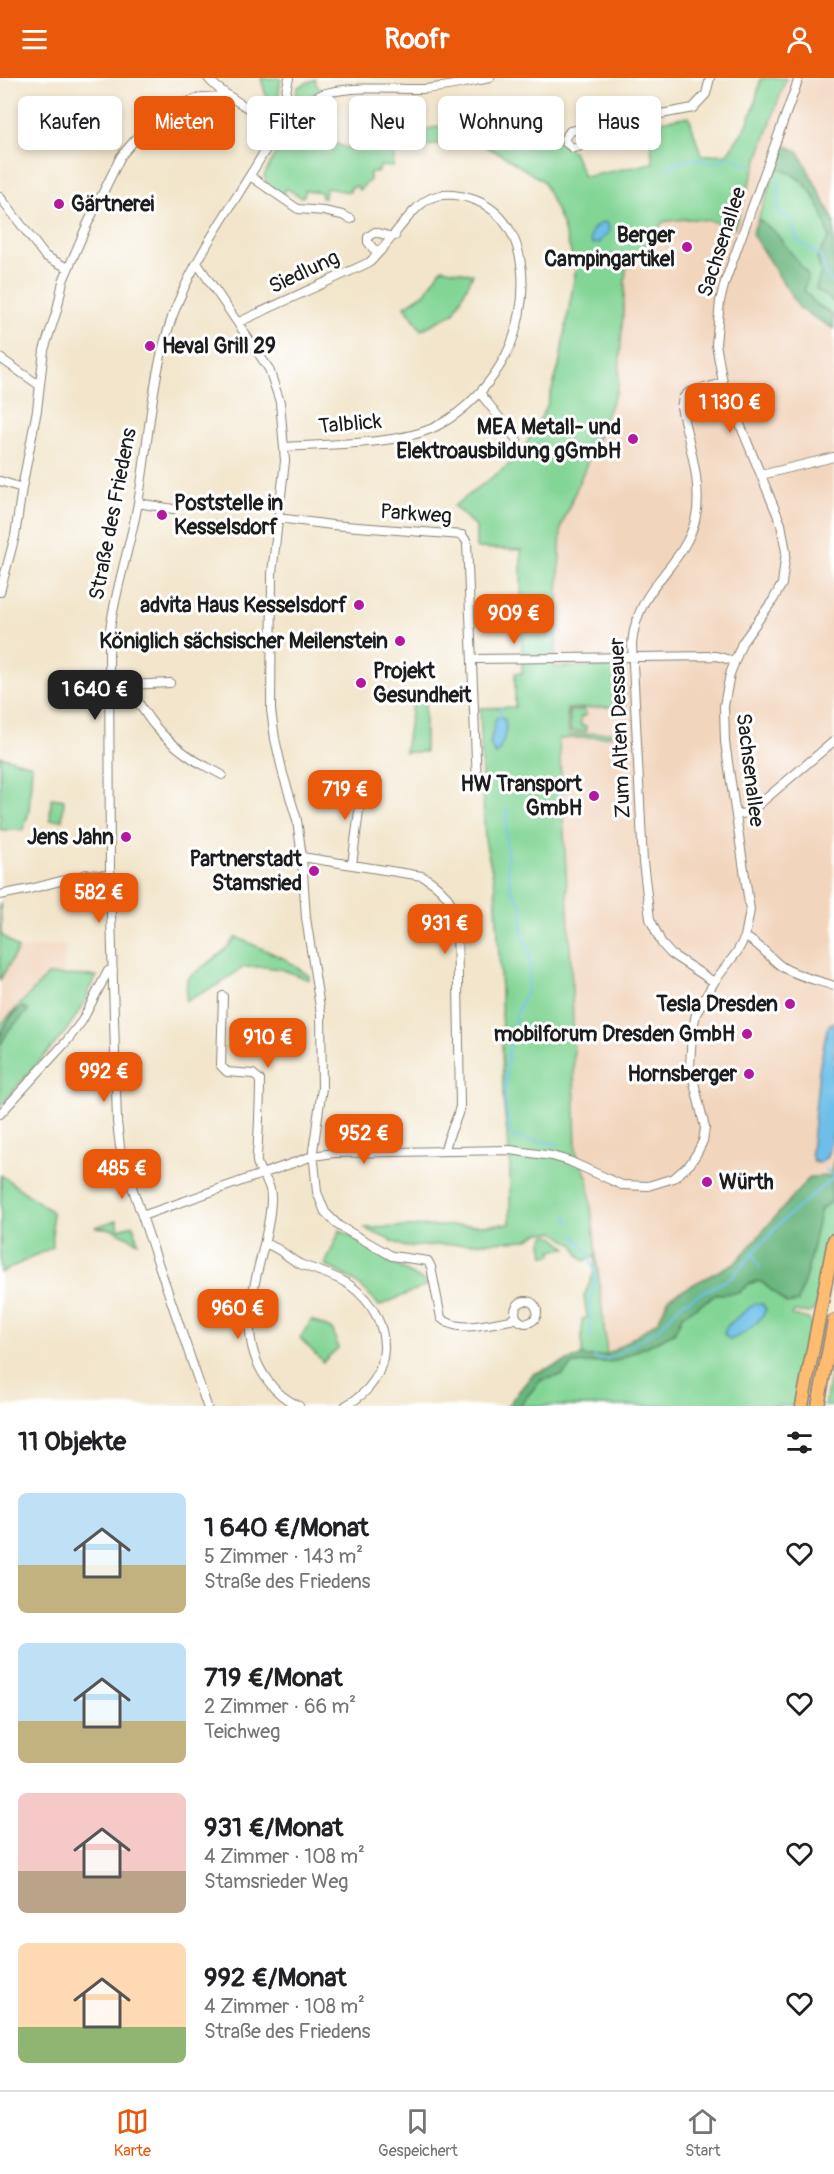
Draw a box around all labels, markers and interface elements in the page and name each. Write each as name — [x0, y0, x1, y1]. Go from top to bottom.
icon: menu — [18, 23, 51, 56]
text: Roofr — [384, 23, 450, 56]
icon: person — [783, 23, 816, 56]
chip: Kaufen — [18, 96, 122, 150]
chip: Mieten — [134, 96, 235, 150]
chip: Filter — [247, 96, 337, 150]
chip: Neu — [349, 96, 426, 150]
chip: Wohnung — [438, 96, 564, 150]
chip: Haus — [576, 96, 661, 150]
street label: Sachsenallee — [692, 183, 753, 300]
place label: Gärtnerei — [71, 191, 155, 218]
marker: Gärtnerei — [52, 197, 66, 211]
place label: Berger Campingartikel — [544, 222, 675, 273]
marker: Berger Campingartikel — [680, 240, 694, 254]
street label: Siedlung — [264, 244, 344, 300]
place label: Heval Grill 29 — [162, 333, 276, 360]
marker: Heval Grill 29 — [143, 339, 157, 353]
pin: 1 130 € — [675, 383, 785, 434]
text: 1 130 € — [699, 390, 761, 415]
street label: Talblick — [317, 408, 383, 440]
place label: MEA Metall- und Elektroausbildung gGmbH — [396, 414, 621, 465]
street label: Straße des Friedens — [83, 425, 143, 602]
marker: MEA Metall- und Elektroausbildung gGmbH — [626, 432, 640, 446]
place label: Poststelle in Kesselsdorf — [174, 490, 283, 541]
street label: Parkweg — [379, 498, 453, 530]
marker: Poststelle in Kesselsdorf — [155, 508, 169, 522]
place label: advita Haus Kesselsdorf — [140, 592, 347, 619]
pin: 909 € — [472, 594, 556, 645]
marker: advita Haus Kesselsdorf — [352, 598, 366, 612]
text: 909 € — [488, 601, 540, 626]
place label: Königlich sächsischer Meilenstein — [99, 628, 388, 655]
marker: Königlich sächsischer Meilenstein — [393, 634, 407, 648]
street label: Zum Alten Dessauer — [603, 637, 637, 819]
place label: Projekt Gesundheit — [373, 658, 472, 709]
pin: 1 640 € — [40, 670, 150, 721]
marker: Projekt Gesundheit — [354, 676, 368, 690]
text: 1 640 € — [62, 677, 128, 702]
street label: Sachsenallee — [730, 712, 770, 829]
pin: 719 € — [303, 770, 387, 821]
place label: HW Transport GmbH — [461, 771, 583, 822]
text: 719 € — [322, 777, 368, 802]
marker: HW Transport GmbH — [587, 789, 601, 803]
place label: Jens Jahn — [27, 824, 114, 851]
marker: Jens Jahn — [119, 830, 133, 844]
place label: Partnerstadt Stamsried — [189, 846, 303, 897]
marker: Partnerstadt Stamsried — [307, 864, 321, 878]
pin: 582 € — [57, 873, 141, 924]
text: 582 € — [74, 880, 124, 905]
pin: 931 € — [403, 904, 487, 955]
text: 931 € — [422, 911, 468, 936]
place label: Tesla Dresden — [655, 991, 778, 1018]
marker: Tesla Dresden — [783, 997, 797, 1011]
pin: 910 € — [226, 1018, 310, 1069]
place label: mobilforum Dresden GmbH — [494, 1021, 735, 1048]
text: 910 € — [243, 1025, 293, 1050]
marker: mobilforum Dresden GmbH — [740, 1027, 754, 1041]
pin: 992 € — [62, 1052, 146, 1103]
text: 992 € — [79, 1059, 129, 1084]
place label: Hornsberger — [628, 1061, 737, 1088]
marker: Hornsberger — [742, 1067, 756, 1081]
pin: 952 € — [322, 1114, 406, 1165]
text: 952 € — [339, 1121, 389, 1146]
pin: 485 € — [80, 1149, 164, 1200]
text: 485 € — [97, 1156, 147, 1181]
place label: Würth — [719, 1169, 774, 1196]
marker: Würth — [700, 1175, 714, 1189]
pin: 960 € — [196, 1289, 280, 1340]
text: 960 € — [211, 1296, 265, 1321]
text: 11 Objekte — [18, 1426, 126, 1458]
icon: filters — [783, 1426, 816, 1459]
text: 1 640 €/Monat — [204, 1512, 369, 1544]
icon: home — [66, 1517, 138, 1589]
icon: heart — [783, 1537, 816, 1570]
text: 5 Zimmer · 143 m² — [204, 1544, 363, 1569]
text: Straße des Friedens — [204, 1569, 370, 1594]
text: 719 €/Monat — [204, 1662, 342, 1694]
icon: home — [66, 1667, 138, 1739]
icon: heart — [783, 1687, 816, 1720]
text: 2 Zimmer · 66 m² — [204, 1694, 356, 1719]
text: Teichweg — [204, 1719, 280, 1744]
text: 931 €/Monat — [204, 1812, 343, 1844]
icon: home — [66, 1817, 138, 1889]
icon: heart — [783, 1837, 816, 1870]
text: 4 Zimmer · 108 m² — [204, 1844, 365, 1869]
text: Stamsrieder Weg — [204, 1869, 348, 1894]
text: 992 €/Monat — [204, 1962, 346, 1994]
icon: home — [66, 1967, 138, 2039]
icon: heart — [783, 1987, 816, 2020]
text: 4 Zimmer · 108 m² — [204, 1994, 365, 2019]
text: Straße des Friedens — [204, 2019, 370, 2044]
tab: Karte — [114, 2105, 151, 2161]
tab: Gespeichert — [378, 2105, 458, 2161]
tab: Start — [685, 2105, 720, 2161]

